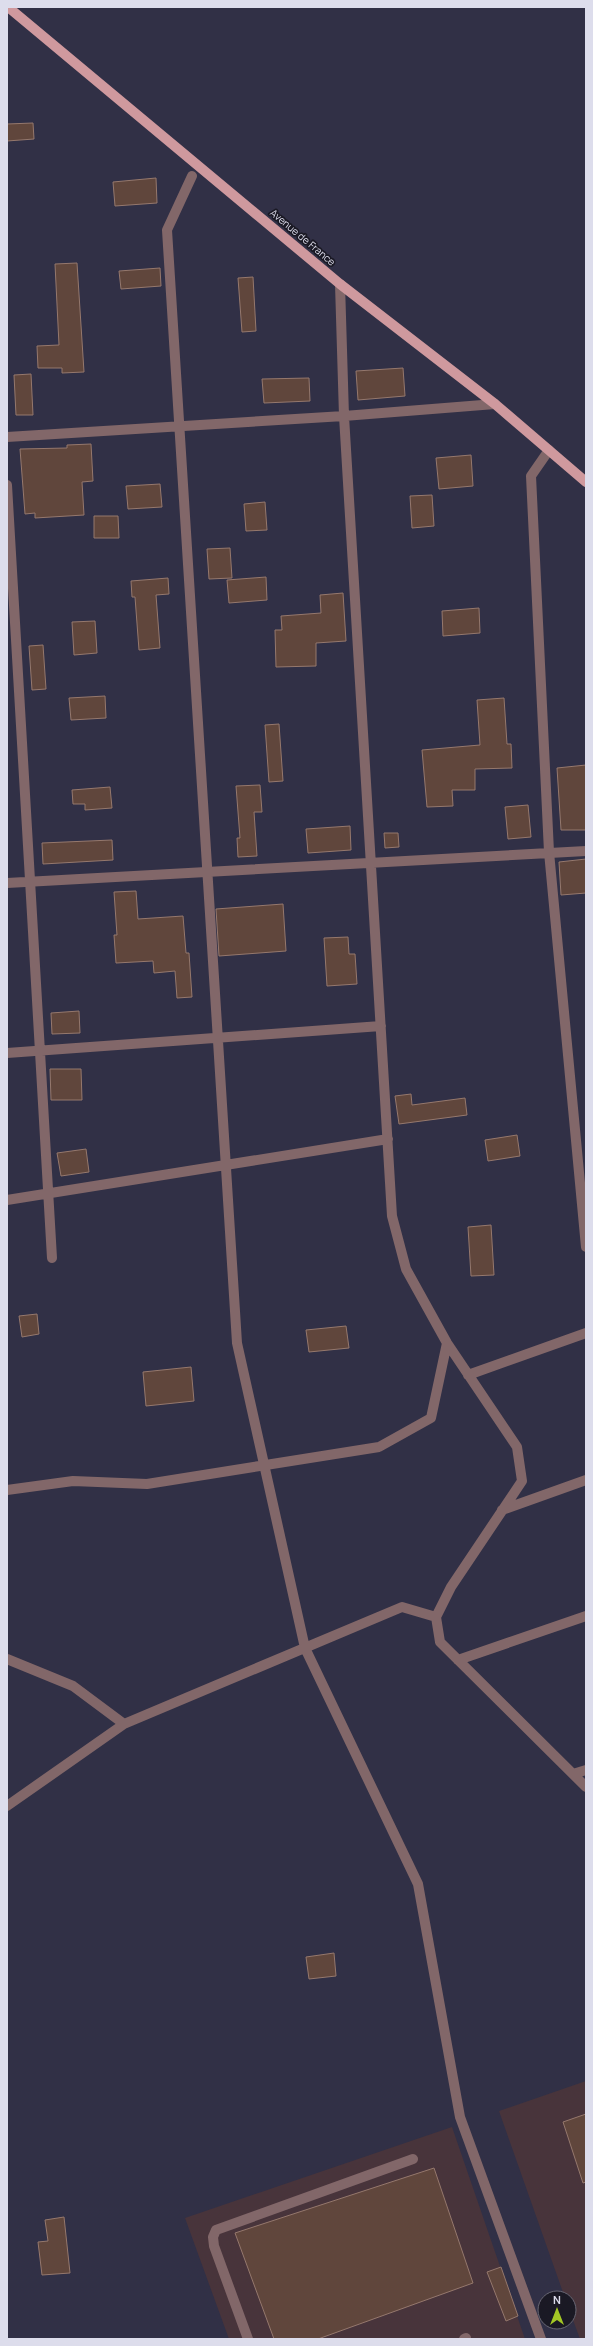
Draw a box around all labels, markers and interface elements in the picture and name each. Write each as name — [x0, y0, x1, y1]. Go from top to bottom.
street label: Avenue de France — [267, 206, 339, 269]
north arrow — [537, 2290, 577, 2330]
text: N — [553, 2292, 561, 2307]

